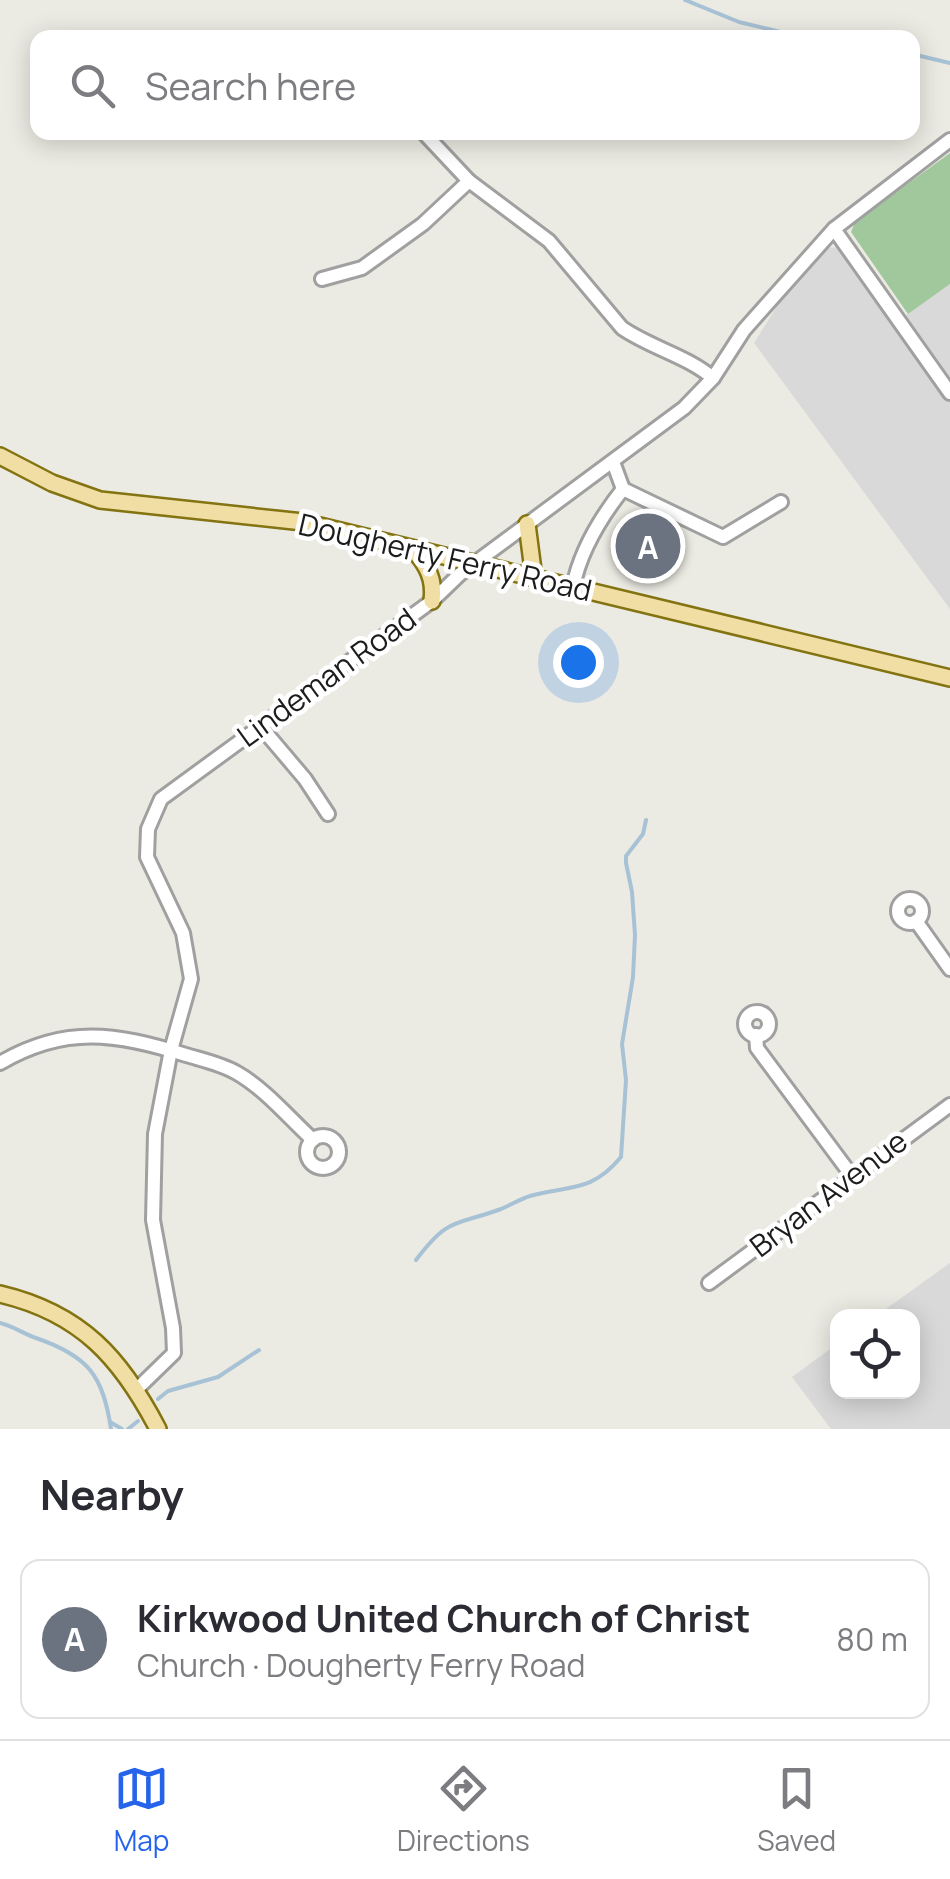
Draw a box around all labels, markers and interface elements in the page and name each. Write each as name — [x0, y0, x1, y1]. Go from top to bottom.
search box — [30, 30, 920, 140]
icon: search — [65, 58, 120, 113]
text: Search here — [145, 59, 356, 111]
street label: Dougherty Ferry Road — [295, 503, 596, 610]
pin: A — [616, 508, 680, 584]
street label: Lindeman Road — [228, 598, 424, 756]
your location — [553, 637, 604, 688]
street label: Bryan Avenue — [741, 1120, 915, 1266]
map controls — [830, 1309, 920, 1399]
button: locate — [830, 1309, 920, 1399]
text: Nearby — [40, 1465, 184, 1523]
text: Kirkwood United Church of Christ — [137, 1591, 750, 1643]
text: A — [64, 1617, 85, 1661]
text: 80 m — [836, 1617, 908, 1661]
text: Church · Dougherty Ferry Road — [137, 1643, 585, 1687]
tab: Map — [114, 1761, 169, 1859]
tab: Directions — [397, 1761, 530, 1859]
tab: Saved — [757, 1761, 836, 1859]

